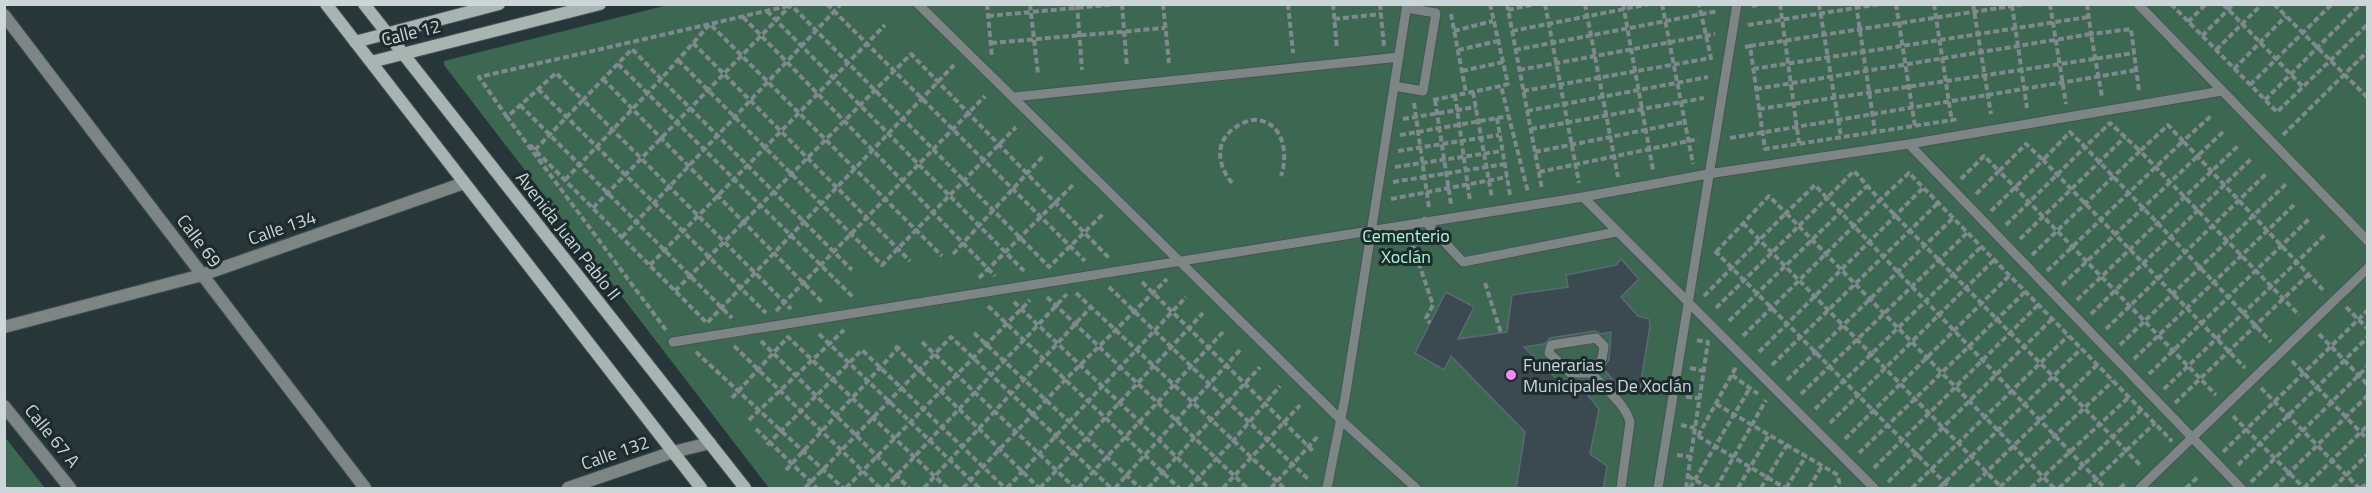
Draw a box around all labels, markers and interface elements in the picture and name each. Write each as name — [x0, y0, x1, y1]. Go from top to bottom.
street label: Calle 12 — [378, 12, 443, 53]
street label: Avenida Juan Pablo II — [509, 165, 627, 306]
street label: Calle 134 — [244, 203, 320, 252]
street label: Calle 69 — [170, 208, 228, 273]
park label: Cementerio Xoclán — [1362, 222, 1450, 270]
place label: Funerarias Municipales De Xoclán — [1523, 351, 1692, 399]
marker: Funerarias Municipales De Xoclán — [1504, 368, 1518, 382]
street label: Calle 67 A — [18, 398, 87, 474]
street label: Calle 132 — [577, 428, 653, 477]

